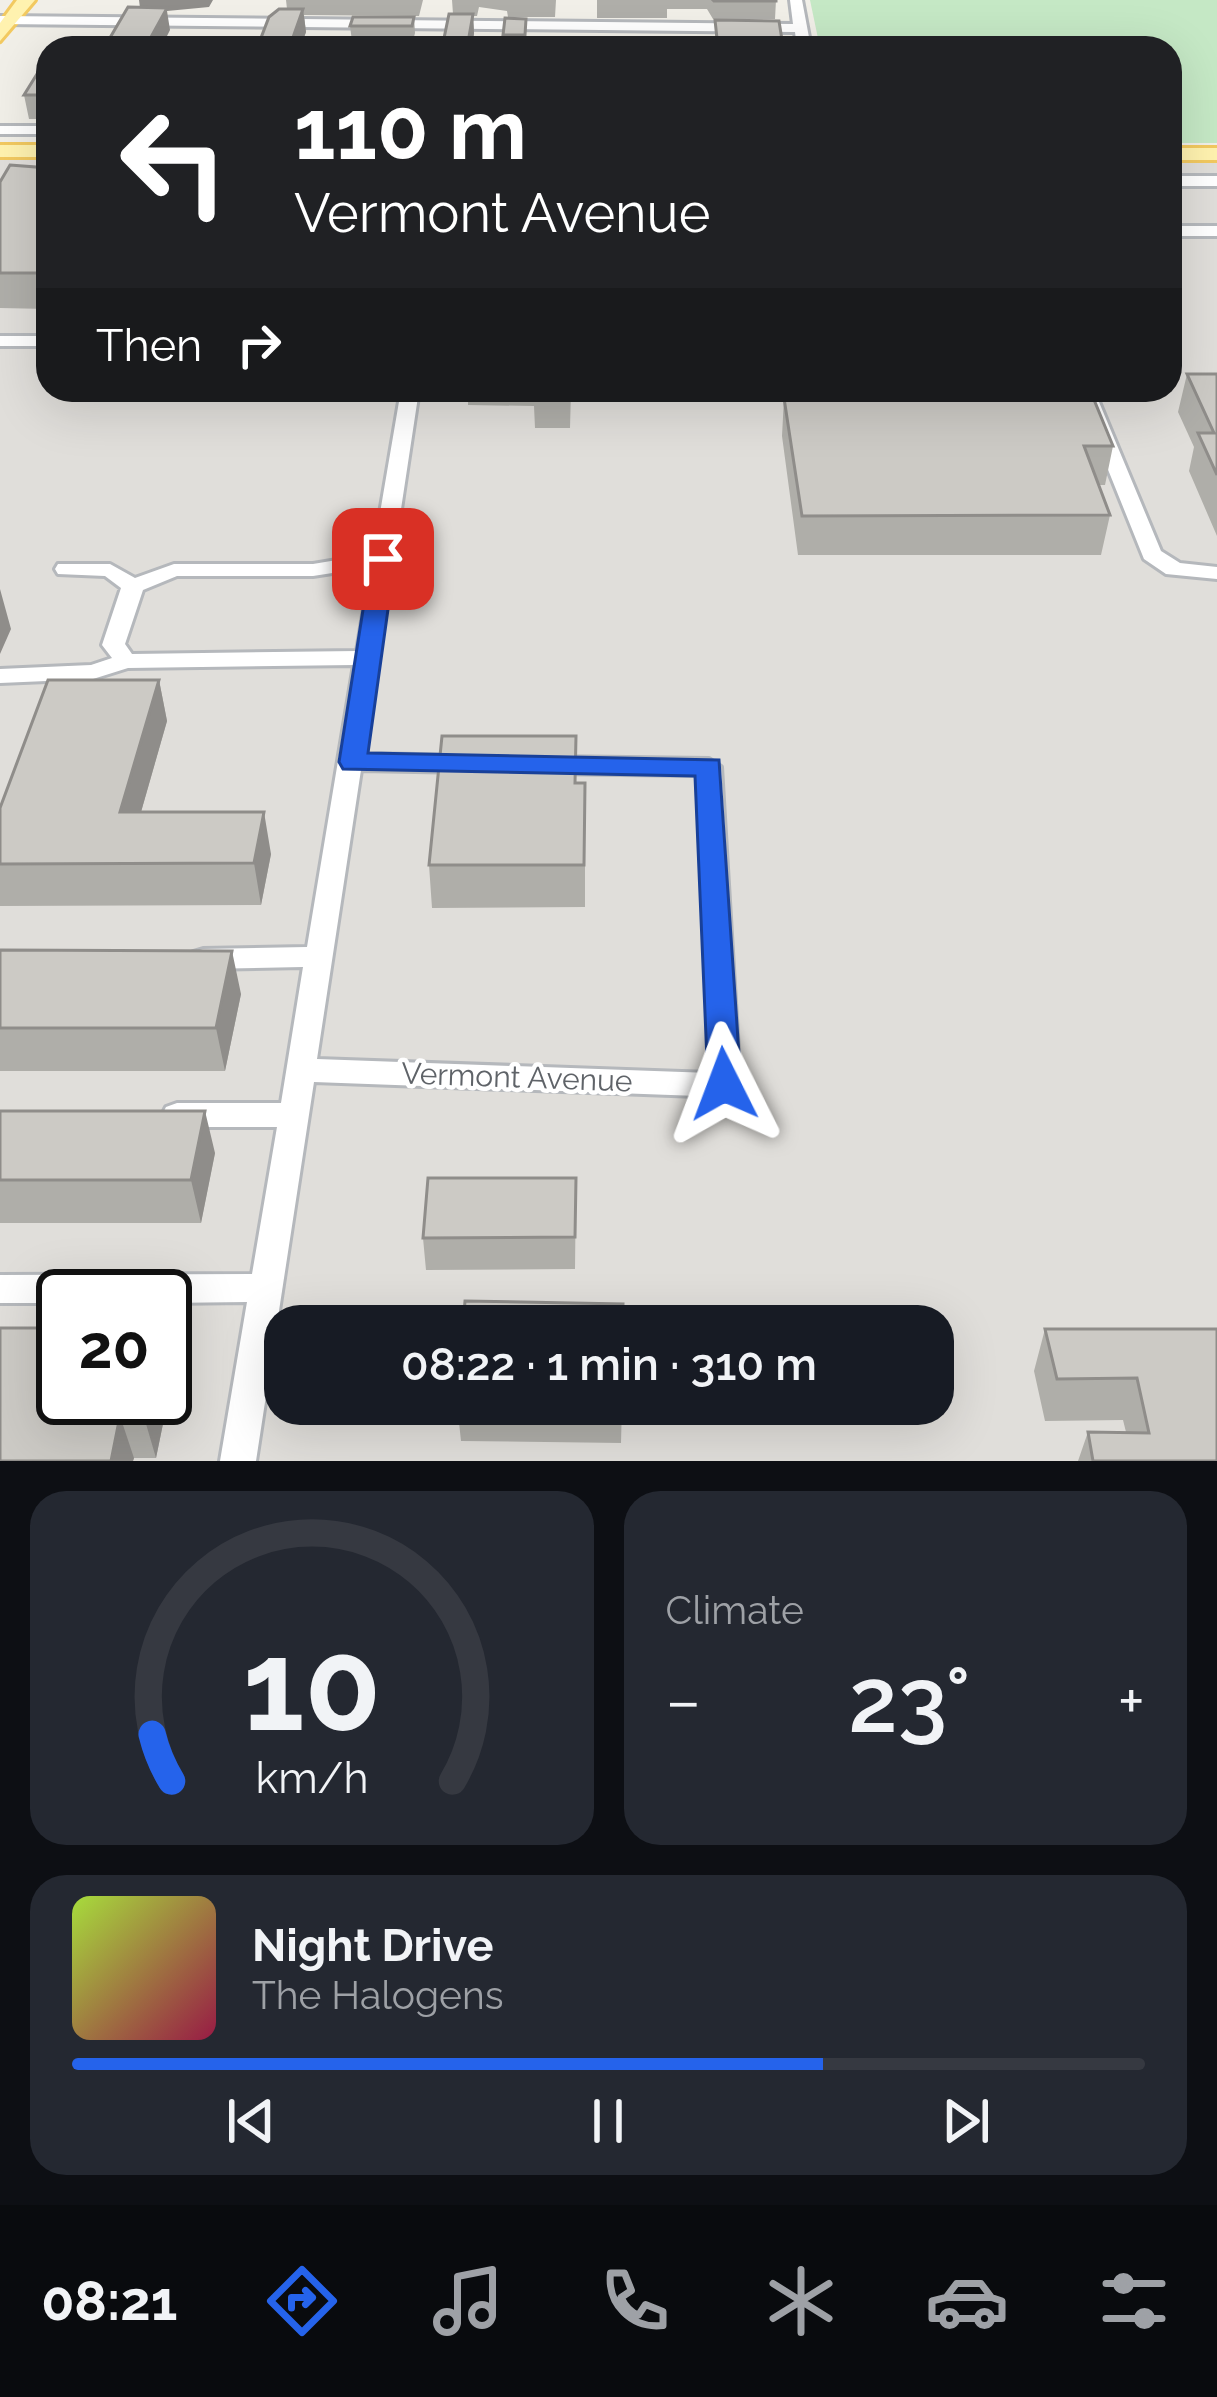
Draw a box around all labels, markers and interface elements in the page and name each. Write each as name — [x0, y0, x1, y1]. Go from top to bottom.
text: 110 m — [294, 80, 527, 179]
icon: left — [96, 84, 252, 240]
text: Vermont Avenue — [294, 181, 710, 245]
icon: right — [226, 312, 292, 378]
text: Then — [96, 319, 202, 372]
pin — [332, 508, 434, 610]
icon: arrive — [350, 526, 416, 592]
position arrow — [661, 1021, 787, 1147]
street label: Vermont Avenue — [401, 1055, 633, 1099]
speed limit sign: 20 — [36, 1269, 192, 1425]
text: 08:22 · 1 min · 310 m — [401, 1338, 817, 1391]
text: Climate — [666, 1587, 804, 1633]
text: 10 — [243, 1613, 381, 1759]
text: 23° — [848, 1647, 970, 1753]
text: − — [666, 1662, 701, 1739]
text: + — [1118, 1662, 1145, 1739]
text: km/h — [255, 1753, 368, 1803]
text: Night Drive — [252, 1919, 493, 1972]
text: The Halogens — [252, 1972, 504, 2018]
icon: previous — [218, 2088, 284, 2154]
icon: pause — [575, 2088, 641, 2154]
icon: next — [933, 2088, 999, 2154]
icon: directions — [260, 2259, 344, 2343]
icon: music — [426, 2259, 510, 2343]
icon: phone — [593, 2259, 677, 2343]
icon: climate — [759, 2259, 843, 2343]
icon: car — [925, 2259, 1009, 2343]
icon: filters — [1092, 2259, 1176, 2343]
text: 08:21 — [41, 2269, 177, 2333]

